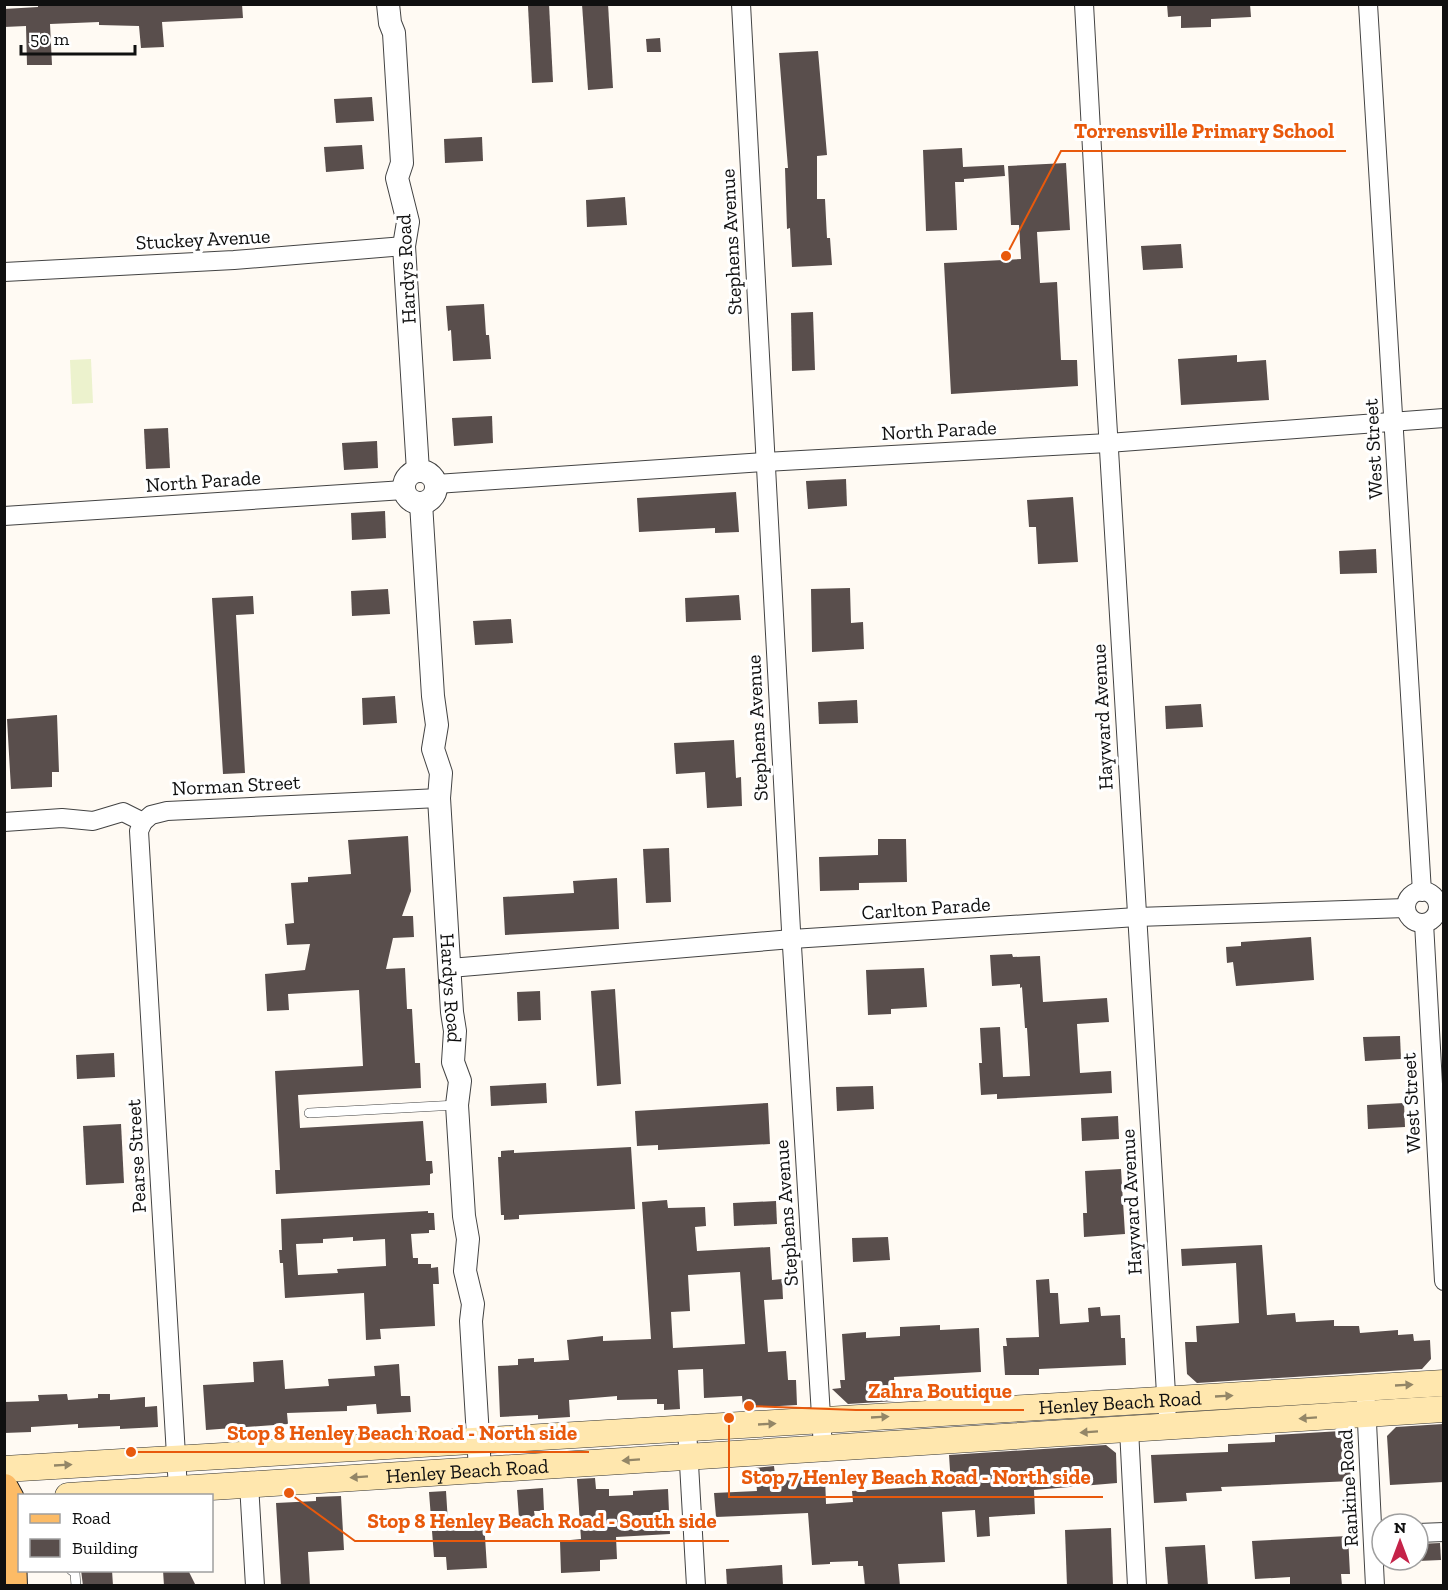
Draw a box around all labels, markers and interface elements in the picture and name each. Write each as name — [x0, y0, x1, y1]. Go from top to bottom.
scale bar — [21, 18, 135, 56]
text: 50 m — [30, 28, 70, 50]
callout: Torrensville Primary School — [1061, 112, 1346, 151]
text: Torrensville Primary School — [1074, 118, 1334, 143]
street label: Stephens Avenue — [715, 168, 747, 316]
street label: Hardys Road — [391, 213, 421, 325]
street label: Stuckey Avenue — [135, 223, 271, 255]
street label: West Street — [1358, 398, 1388, 500]
street label: North Parade — [881, 415, 997, 445]
street label: North Parade — [145, 465, 261, 497]
street label: Hayward Avenue — [1086, 643, 1118, 791]
street label: Stephens Avenue — [741, 654, 773, 802]
street label: Norman Street — [171, 770, 301, 800]
street label: Carlton Parade — [861, 892, 991, 924]
street label: Hardys Road — [435, 933, 467, 1044]
street label: West Street — [1396, 1052, 1426, 1154]
street label: Pearse Street — [121, 1098, 151, 1214]
street label: Hayward Avenue — [1115, 1128, 1147, 1276]
street label: Stephens Avenue — [769, 1139, 803, 1287]
callout: Zahra Boutique — [856, 1371, 1024, 1410]
text: Zahra Boutique — [868, 1378, 1012, 1403]
one-way arrow — [1395, 1381, 1414, 1390]
street label: Henley Beach Road — [1038, 1386, 1202, 1419]
one-way arrow — [1215, 1392, 1234, 1401]
one-way arrow — [870, 1412, 889, 1422]
callout: Stop 8 Henley Beach Road - North side — [215, 1413, 589, 1452]
one-way arrow — [1299, 1413, 1318, 1423]
one-way arrow — [757, 1419, 776, 1429]
text: Stop 8 Henley Beach Road - North side — [227, 1420, 577, 1445]
one-way arrow — [1079, 1427, 1098, 1436]
street label: Rankine Road — [1333, 1429, 1363, 1547]
street label: Henley Beach Road — [385, 1454, 549, 1488]
one-way arrow — [621, 1456, 640, 1465]
callout: Stop 7 Henley Beach Road - North side — [729, 1458, 1103, 1497]
one-way arrow — [53, 1461, 72, 1470]
text: Stop 7 Henley Beach Road - North side — [741, 1464, 1091, 1489]
one-way arrow — [349, 1473, 368, 1482]
legend — [18, 1494, 213, 1572]
callout: Stop 8 Henley Beach Road - South side — [355, 1502, 729, 1541]
text: Road — [72, 1507, 111, 1529]
text: Stop 8 Henley Beach Road - South side — [367, 1508, 717, 1533]
north arrow — [1370, 1512, 1430, 1572]
text: N — [1394, 1518, 1406, 1537]
text: Building — [72, 1537, 138, 1559]

